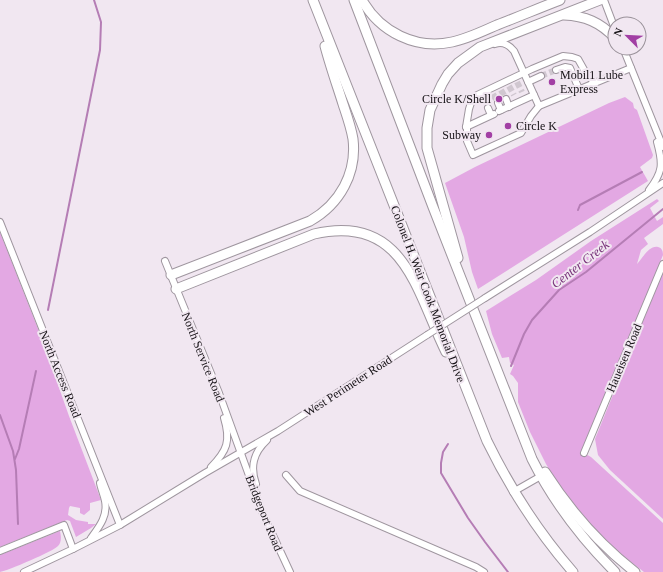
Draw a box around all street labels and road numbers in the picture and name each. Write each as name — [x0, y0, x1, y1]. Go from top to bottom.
street label: Colonel H. Weir Cook Memorial Drive — [388, 204, 468, 384]
street label: North Service Road — [179, 310, 227, 404]
street label: Haueisen Road — [603, 322, 645, 394]
street label: North Access Road — [36, 328, 84, 420]
street label: West Perimeter Road — [302, 352, 394, 420]
street label: Bridgeport Road — [242, 473, 286, 553]

